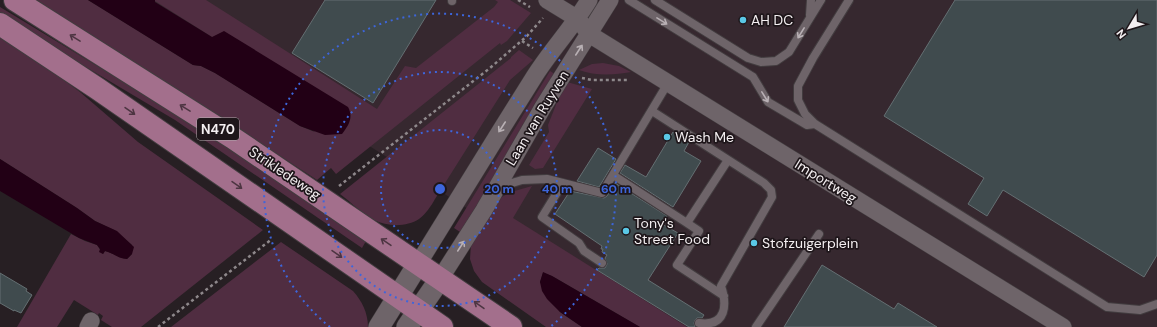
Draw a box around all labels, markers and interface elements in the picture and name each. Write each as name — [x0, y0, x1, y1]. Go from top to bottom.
north arrow — [1109, 8, 1149, 48]
place label: AH DC — [751, 11, 793, 29]
marker: AH DC — [738, 15, 748, 25]
one-way arrow — [656, 17, 668, 25]
one-way arrow — [796, 27, 804, 39]
text: N — [1113, 27, 1129, 42]
one-way arrow — [70, 34, 81, 42]
one-way arrow — [575, 45, 583, 56]
street label: Laan van Ruyven — [501, 67, 573, 169]
one-way arrow — [760, 91, 769, 102]
one-way arrow — [179, 103, 191, 111]
one-way arrow — [124, 107, 135, 115]
road number: N470 — [197, 118, 239, 140]
one-way arrow — [498, 121, 506, 133]
place label: Wash Me — [675, 128, 734, 146]
marker: Wash Me — [662, 132, 672, 142]
street label: Strikledeweg — [246, 142, 325, 204]
street label: Importweg — [792, 155, 860, 207]
one-way arrow — [231, 181, 242, 189]
text: 20 m — [484, 181, 514, 197]
text: 40 m — [542, 181, 572, 197]
text: 60 m — [601, 181, 631, 197]
centre of rings — [433, 182, 447, 196]
place label: Tony's Street Food — [634, 214, 710, 248]
marker: Tony's Street Food — [621, 226, 631, 236]
place label: Stofzuigerplein — [762, 234, 858, 252]
one-way arrow — [381, 238, 392, 246]
marker: Stofzuigerplein — [749, 238, 759, 248]
one-way arrow — [457, 241, 465, 252]
one-way arrow — [331, 250, 342, 258]
one-way arrow — [473, 301, 484, 309]

